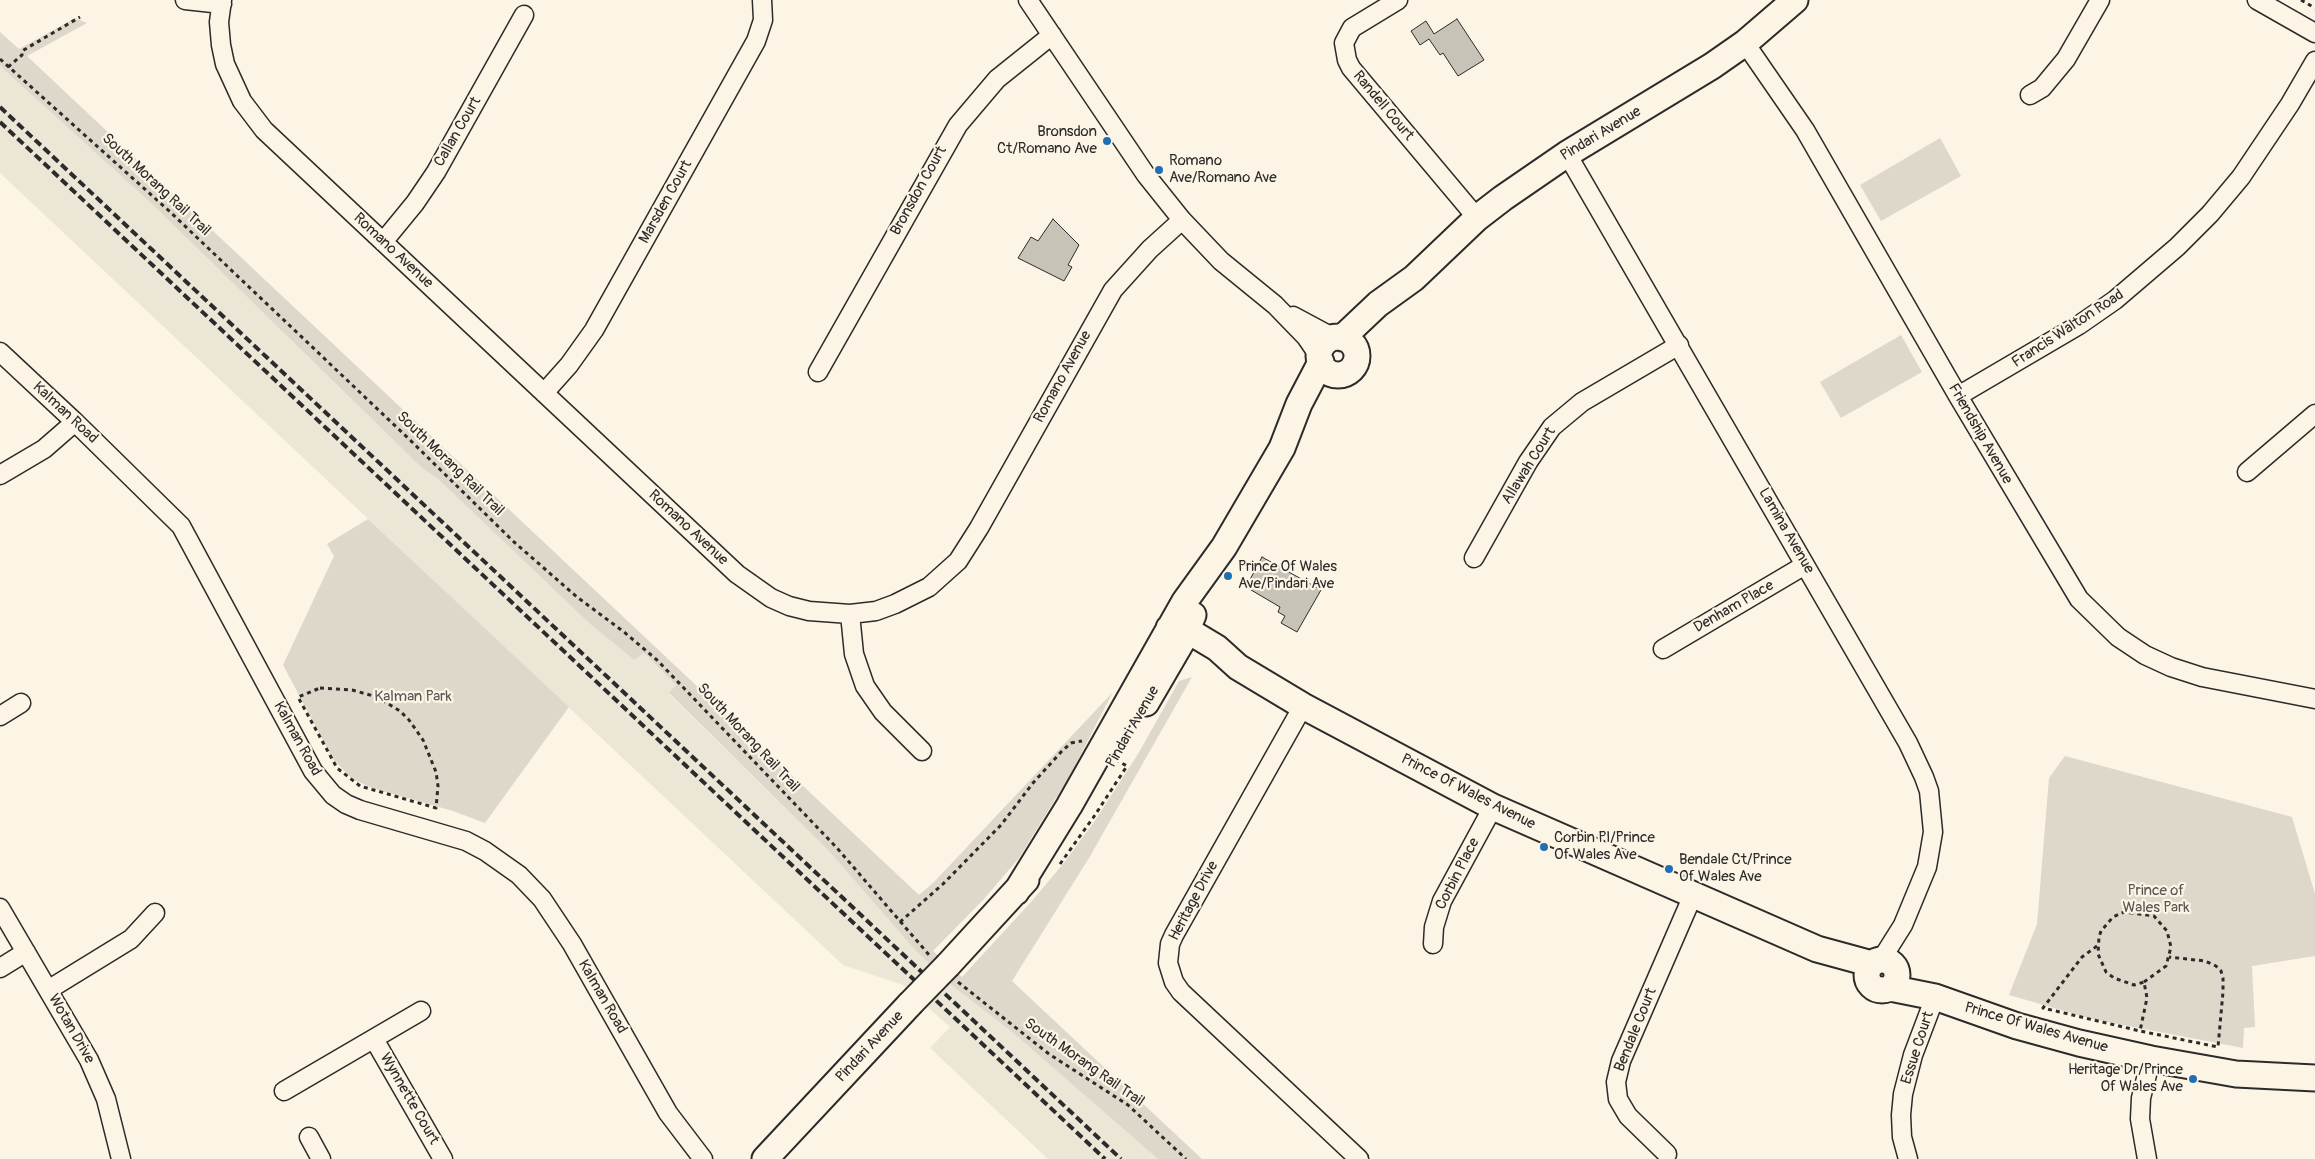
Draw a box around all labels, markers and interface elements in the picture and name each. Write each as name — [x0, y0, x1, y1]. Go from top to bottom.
street label: Randell Court — [1349, 68, 1417, 144]
street label: Callan Court — [431, 94, 485, 170]
street label: Pindari Avenue — [1557, 103, 1645, 165]
place label: Bronsdon Ct/Romano Ave — [997, 123, 1097, 158]
street label: South Morang Rail Trail — [98, 130, 214, 240]
marker: Bronsdon Ct/Romano Ave — [1101, 135, 1113, 147]
street label: Bronsdon Court — [887, 143, 951, 239]
place label: Romano Ave/Romano Ave — [1169, 152, 1277, 187]
street label: Marsden Court — [636, 157, 696, 247]
marker: Romano Ave/Romano Ave — [1153, 164, 1165, 176]
street label: Romano Avenue — [349, 210, 437, 292]
street label: Francis Walton Road — [2009, 286, 2127, 372]
street label: Romano Avenue — [1030, 328, 1096, 426]
street label: Kalman Road — [29, 378, 101, 448]
street label: Friendship Avenue — [1944, 381, 2016, 487]
street label: South Morang Rail Trail — [393, 408, 507, 520]
street label: Allawah Court — [1498, 424, 1560, 508]
street label: Lamina Avenue — [1754, 485, 1818, 577]
street label: Romano Avenue — [644, 487, 732, 569]
place label: Prince Of Wales Ave/Pindari Ave — [1238, 558, 1337, 593]
marker: Prince Of Wales Ave/Pindari Ave — [1222, 570, 1234, 582]
street label: Denham Place — [1691, 577, 1777, 637]
street label: South Morang Rail Trail — [693, 680, 803, 796]
street label: Pindari Avenue — [1102, 683, 1164, 771]
park label: Kalman Park — [374, 688, 452, 706]
street label: Kalman Road — [269, 699, 325, 779]
street label: Prince Of Wales Avenue — [1398, 750, 1538, 834]
place label: Corbin Pl/Prince Of Wales Ave — [1554, 829, 1655, 864]
street label: Corbin Place — [1432, 835, 1484, 913]
marker: Corbin Pl/Prince Of Wales Ave — [1538, 841, 1550, 853]
place label: Bendale Ct/Prince Of Wales Ave — [1679, 851, 1792, 886]
street label: Heritage Drive — [1166, 858, 1222, 944]
marker: Bendale Ct/Prince Of Wales Ave — [1663, 863, 1675, 875]
park label: Prince of Wales Park — [2123, 882, 2189, 917]
street label: Kalman Road — [574, 957, 630, 1037]
street label: Bendale Court — [1611, 985, 1661, 1075]
street label: Wotan Drive — [44, 991, 98, 1067]
street label: Prince Of Wales Avenue — [1962, 999, 2110, 1057]
street label: Pindari Avenue — [832, 1008, 908, 1086]
street label: Essue Court — [1898, 1009, 1938, 1087]
street label: South Morang Rail Trail — [1021, 1015, 1147, 1111]
street label: Wynnette Court — [376, 1050, 442, 1148]
place label: Heritage Dr/Prince Of Wales Ave — [2068, 1061, 2183, 1096]
marker: Heritage Dr/Prince Of Wales Ave — [2187, 1073, 2199, 1085]

